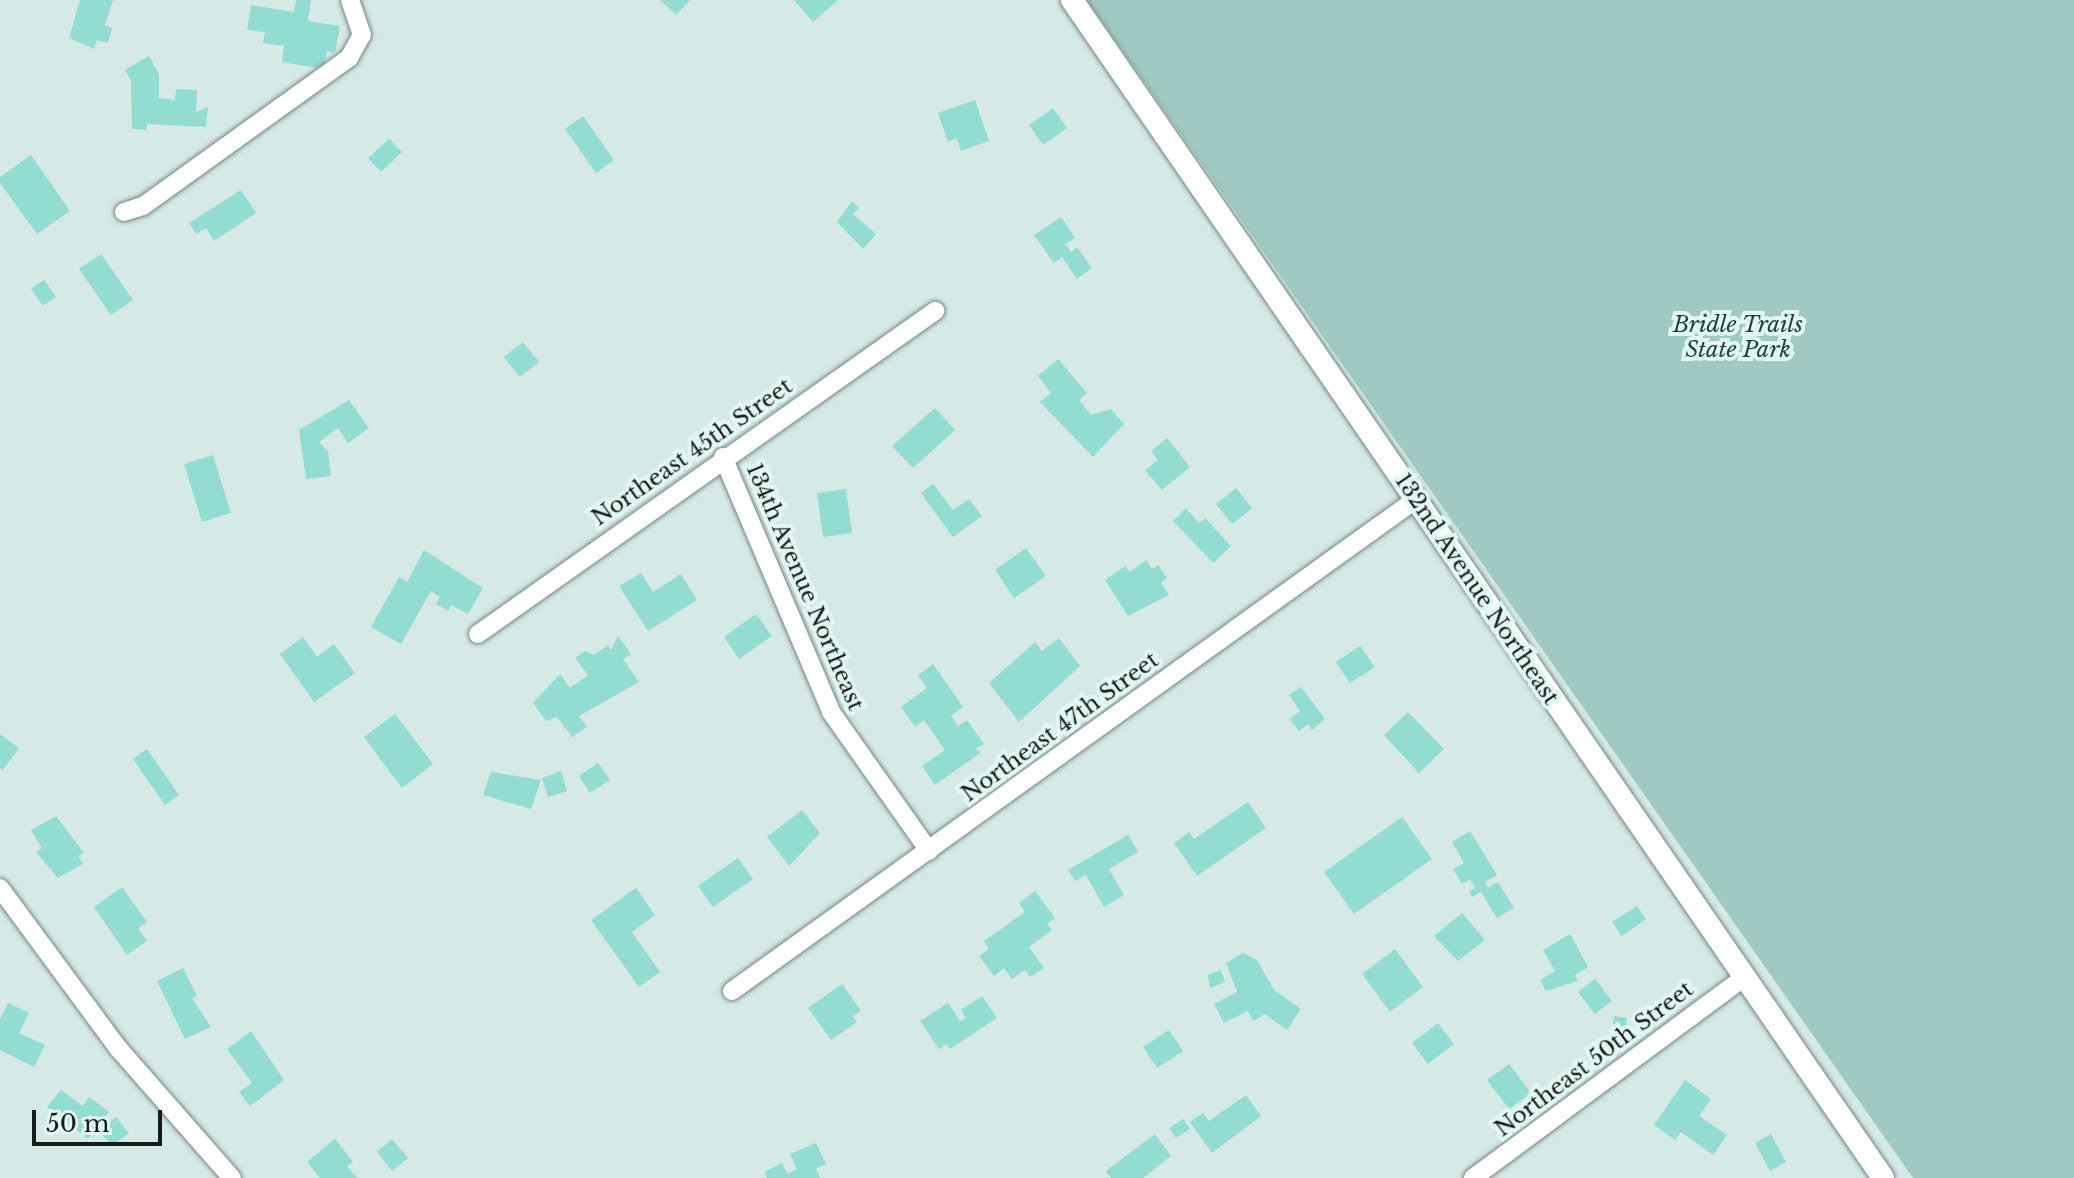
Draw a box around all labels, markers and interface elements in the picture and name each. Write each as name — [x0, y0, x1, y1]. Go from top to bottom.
park label: Bridle Trails State Park — [1673, 311, 1803, 362]
street label: Northeast 45th Street — [587, 373, 797, 531]
street label: 134th Avenue Northeast — [741, 459, 869, 715]
street label: 132nd Avenue Northeast — [1389, 468, 1565, 710]
street label: Northeast 47th Street — [956, 647, 1164, 807]
street label: Northeast 50th Street — [1490, 976, 1698, 1142]
scale bar — [36, 1094, 166, 1144]
text: 50 m — [46, 1109, 109, 1138]

